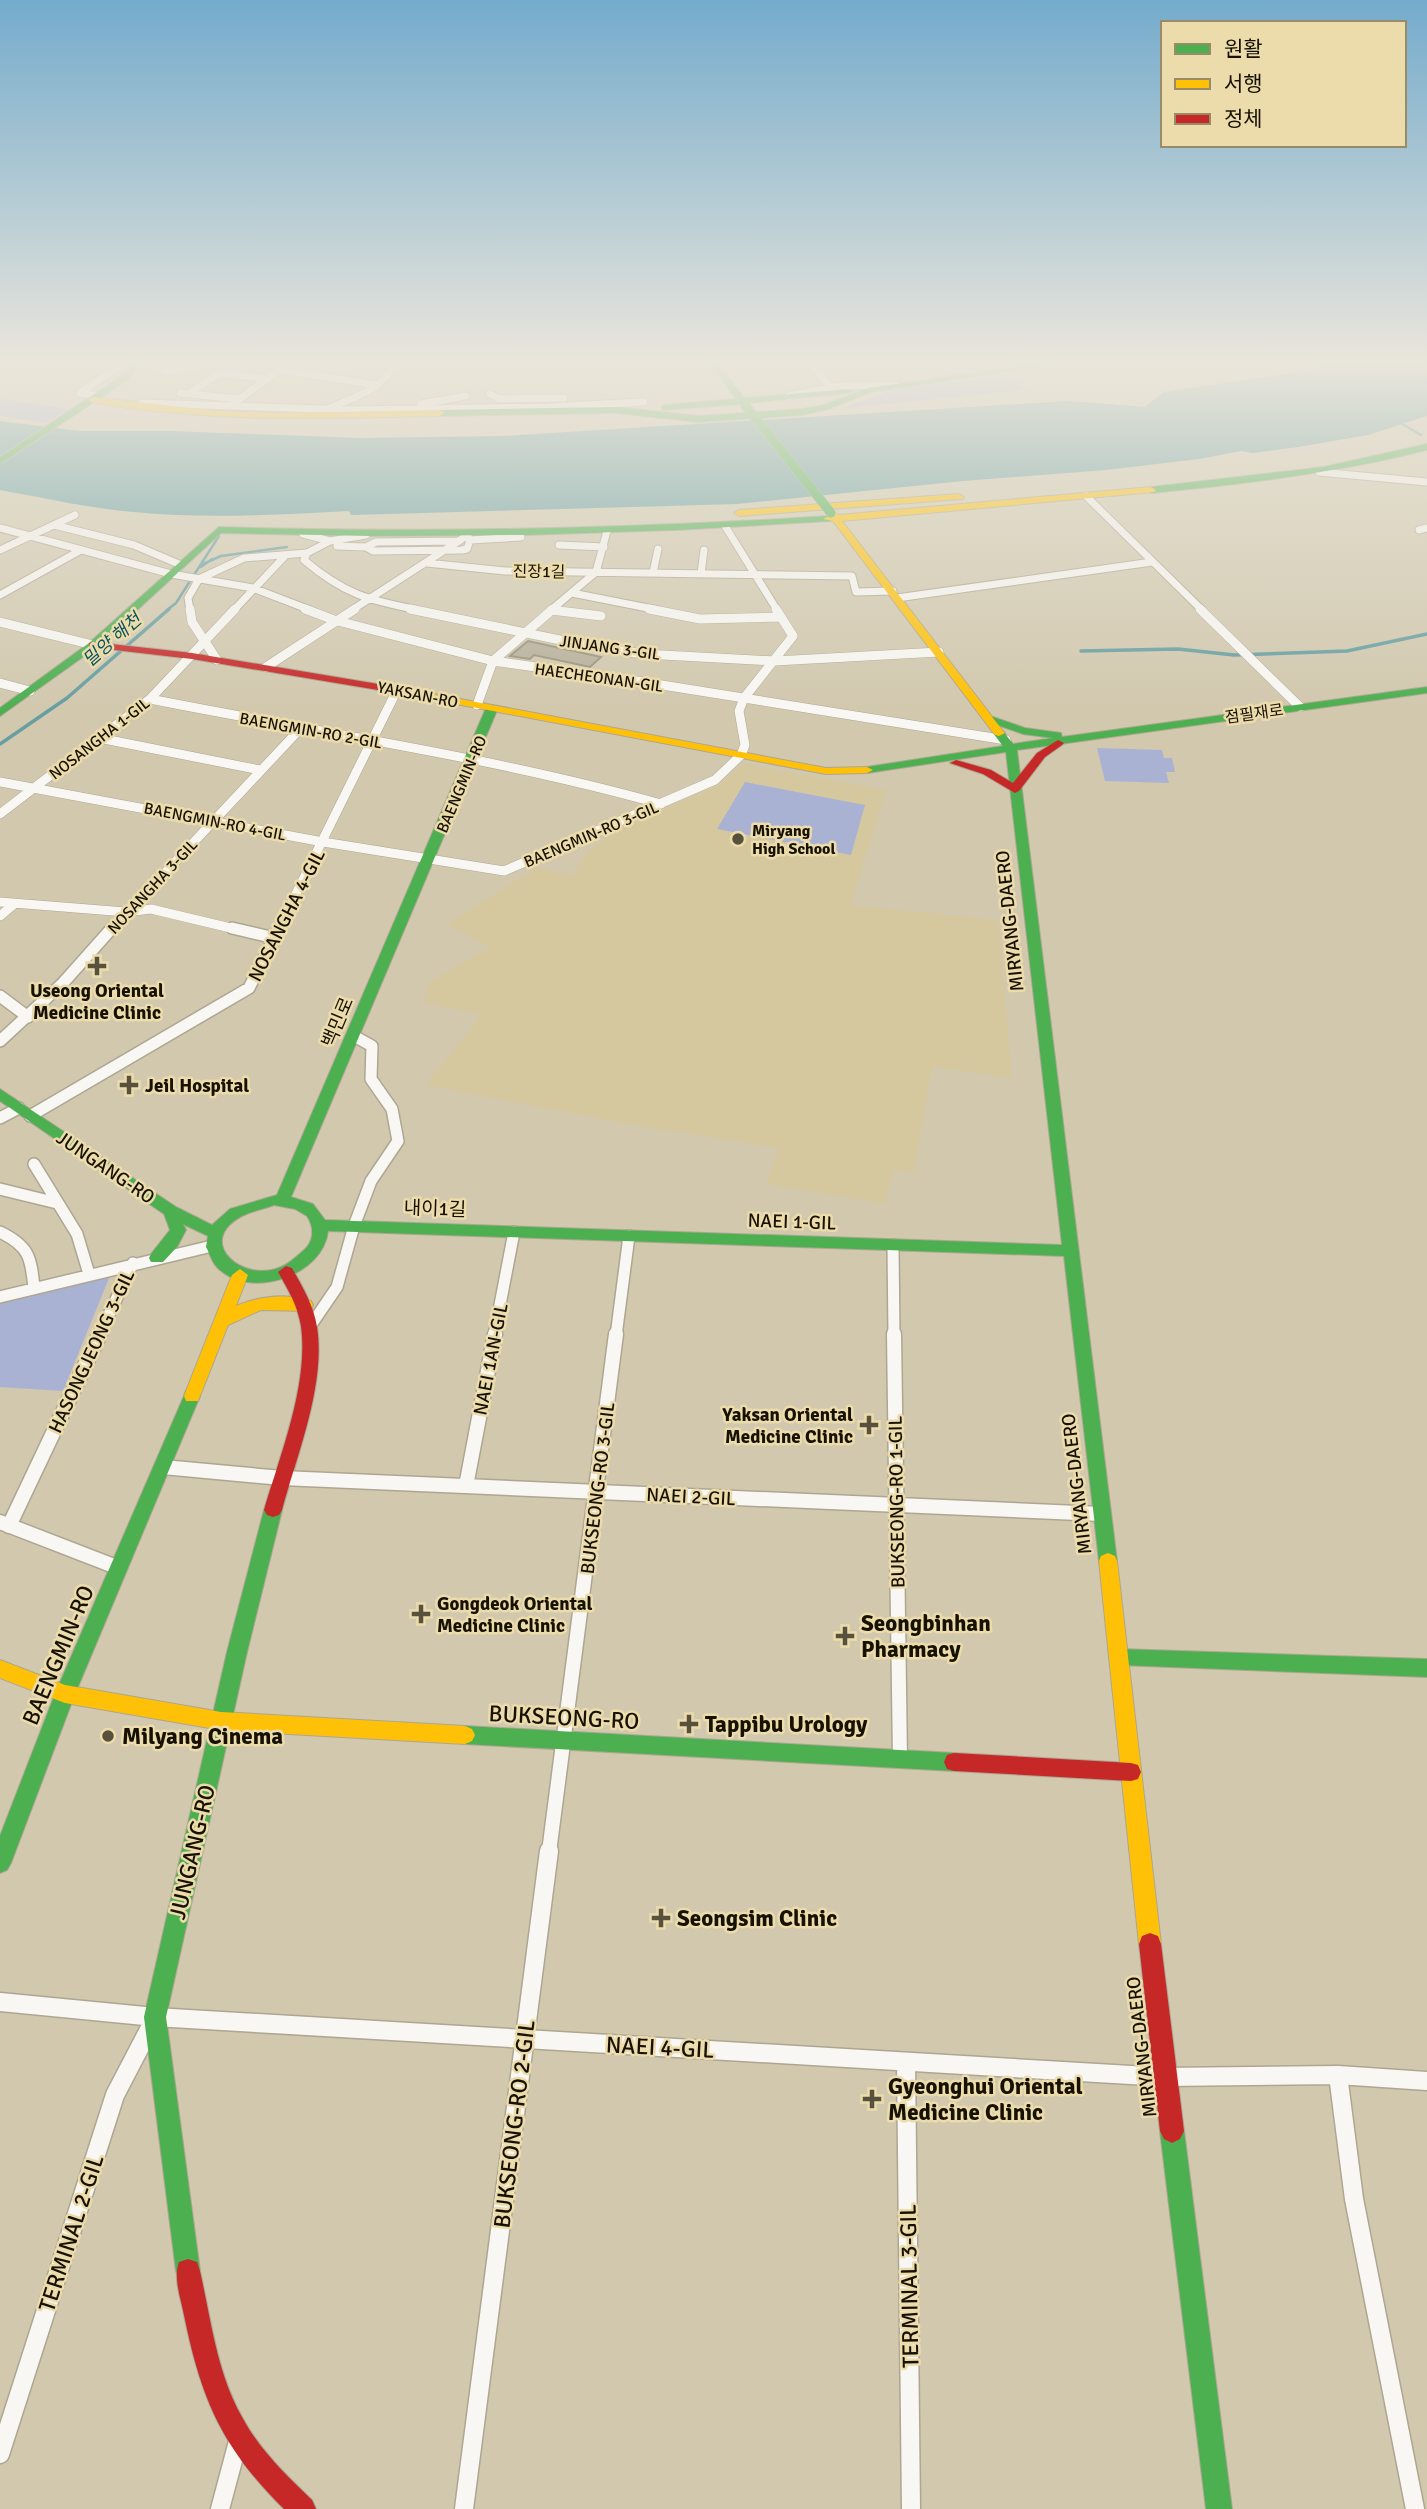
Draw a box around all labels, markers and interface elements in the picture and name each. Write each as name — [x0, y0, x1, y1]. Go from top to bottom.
legend — [1161, 21, 1406, 147]
text: 원활 — [1224, 36, 1263, 62]
text: 서행 — [1224, 71, 1263, 97]
text: 정체 — [1224, 106, 1263, 132]
street label: 진장1길 — [512, 562, 566, 582]
water label: 밀양 해천 — [78, 607, 148, 671]
street label: JINJANG 3-GIL — [558, 631, 662, 665]
street label: HAECHEONAN-GIL — [533, 659, 664, 697]
street label: YAKSAN-RO — [376, 677, 460, 713]
street label: NOSANGHA 1-GIL — [45, 693, 154, 784]
street label: 점필재로 — [1224, 700, 1285, 728]
street label: BAENGMIN-RO 2-GIL — [238, 709, 384, 753]
street label: BAENGMIN-RO — [432, 733, 491, 836]
street label: BAENGMIN-RO 3-GIL — [521, 797, 662, 872]
street label: BAENGMIN-RO 4-GIL — [142, 798, 288, 846]
place label: Miryang High School — [752, 821, 835, 859]
marker: Miryang High School — [730, 831, 746, 847]
street label: NOSANGHA 3-GIL — [104, 835, 202, 938]
street label: NOSANGHA 4-GIL — [243, 845, 331, 986]
street label: MIRYANG-DAERO — [991, 849, 1029, 993]
marker: Useong Oriental Medicine Clinic — [87, 956, 107, 976]
place label: Useong Oriental Medicine Clinic — [30, 979, 164, 1025]
street label: 백민로 — [317, 994, 359, 1051]
place label: Jeil Hospital — [145, 1074, 249, 1098]
marker: Jeil Hospital — [119, 1075, 139, 1095]
street label: JUNGANG-RO — [52, 1126, 159, 1209]
street label: 내이1길 — [403, 1196, 467, 1222]
street label: NAEI 1-GIL — [747, 1208, 837, 1236]
street label: HASONGJEONG 3-GIL — [43, 1265, 140, 1437]
street label: NAEI 1AN-GIL — [468, 1301, 514, 1417]
street label: BUKSEONG-RO 3-GIL — [576, 1400, 620, 1576]
place label: Yaksan Oriental Medicine Clinic — [721, 1403, 853, 1449]
street label: MIRYANG-DAERO — [1056, 1412, 1098, 1556]
marker: Yaksan Oriental Medicine Clinic — [859, 1415, 879, 1435]
street label: BUKSEONG-RO 1-GIL — [883, 1415, 911, 1588]
street label: NAEI 2-GIL — [646, 1483, 737, 1511]
street label: BAENGMIN-RO — [16, 1581, 101, 1729]
place label: Gongdeok Oriental Medicine Clinic — [437, 1592, 593, 1638]
marker: Gongdeok Oriental Medicine Clinic — [411, 1604, 431, 1624]
place label: Seongbinhan Pharmacy — [861, 1609, 991, 1664]
marker: Seongbinhan Pharmacy — [835, 1626, 855, 1646]
street label: BUKSEONG-RO — [488, 1699, 640, 1736]
place label: Tappibu Urology — [705, 1710, 868, 1739]
marker: Tappibu Urology — [679, 1714, 699, 1734]
place label: Milyang Cinema — [122, 1722, 283, 1751]
marker: Milyang Cinema — [100, 1728, 116, 1744]
street label: JUNGANG-RO — [163, 1782, 222, 1922]
place label: Seongsim Clinic — [677, 1904, 837, 1933]
marker: Seongsim Clinic — [651, 1908, 671, 1928]
street label: MIRYANG-DAERO — [1121, 1975, 1163, 2119]
street label: BUKSEONG-RO 2-GIL — [487, 2018, 542, 2230]
street label: NAEI 4-GIL — [605, 2030, 715, 2065]
place label: Gyeonghui Oriental Medicine Clinic — [888, 2072, 1083, 2127]
marker: Gyeonghui Oriental Medicine Clinic — [862, 2089, 882, 2109]
street label: TERMINAL 2-GIL — [32, 2151, 111, 2316]
street label: TERMINAL 3-GIL — [894, 2204, 925, 2368]

